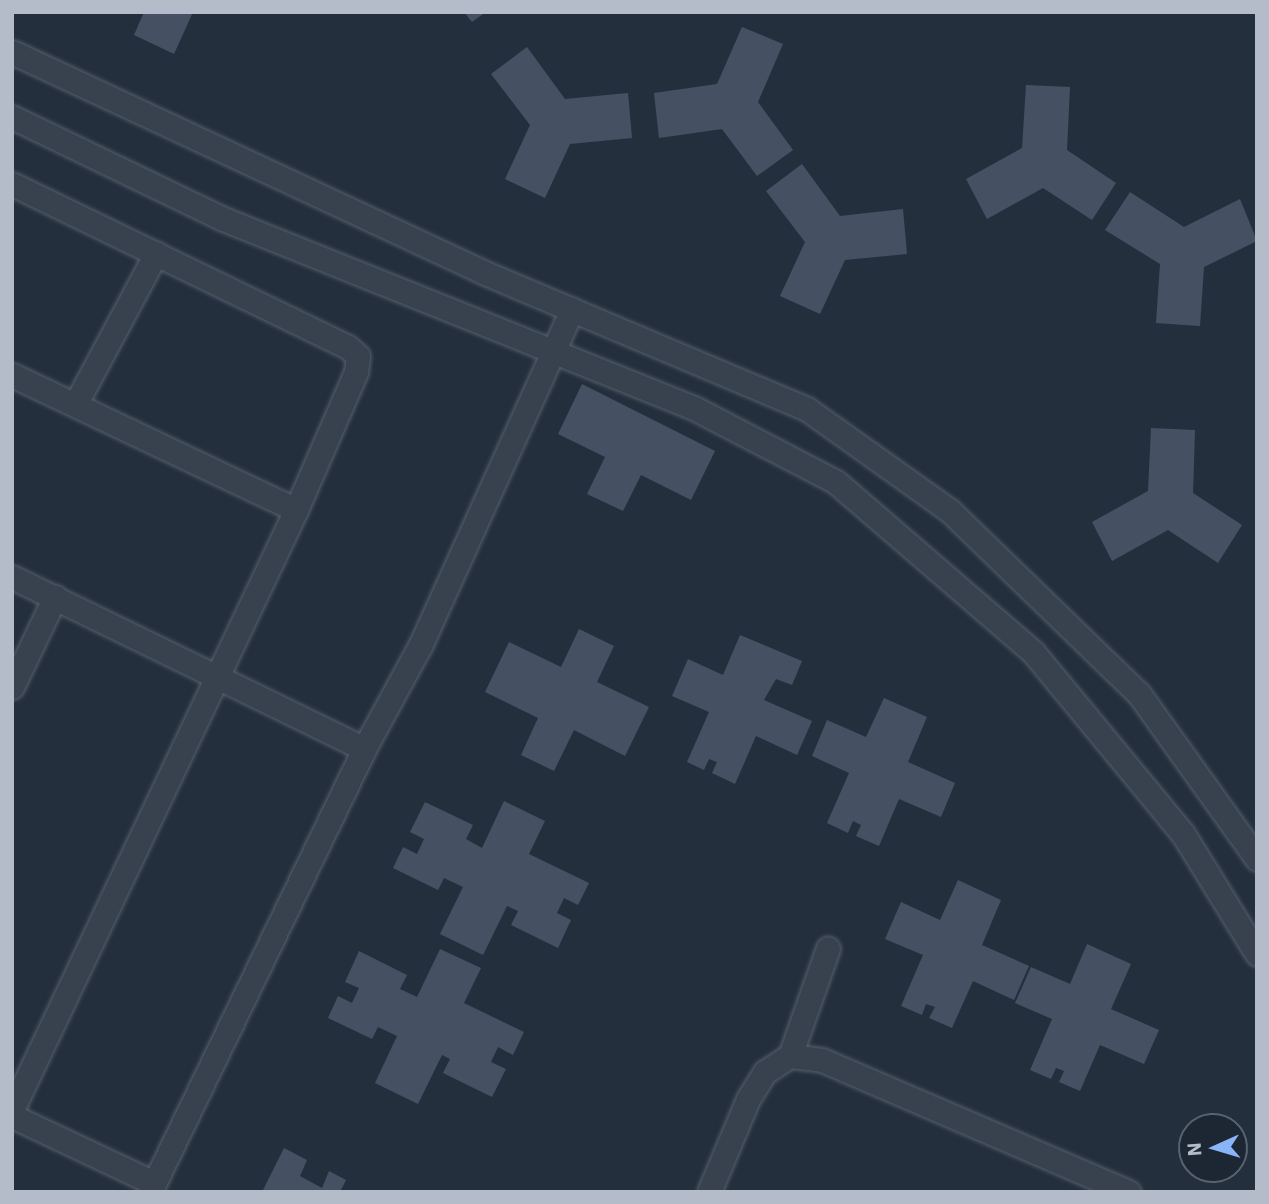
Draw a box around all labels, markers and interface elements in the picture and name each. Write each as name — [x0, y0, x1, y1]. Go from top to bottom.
north arrow — [1178, 1113, 1248, 1183]
text: N — [1182, 1142, 1206, 1157]

